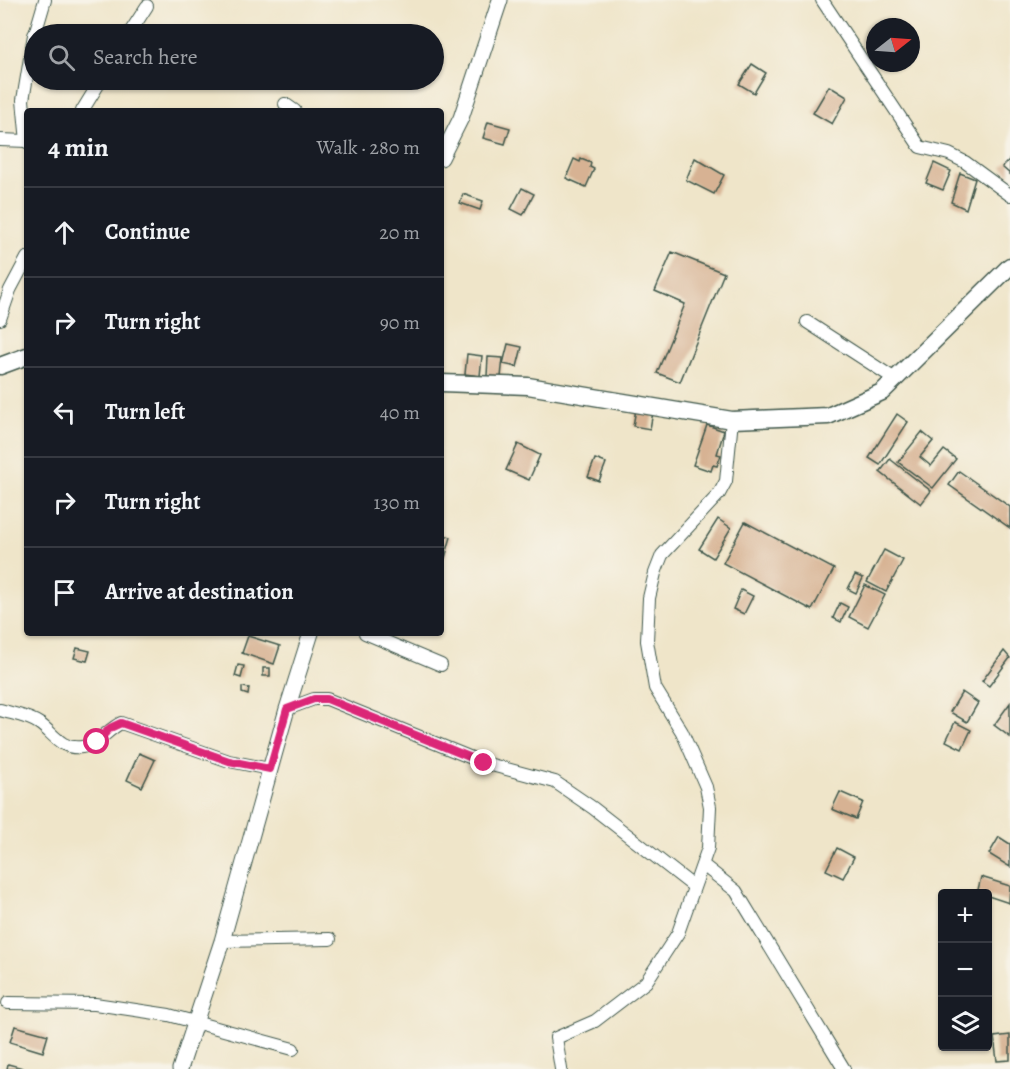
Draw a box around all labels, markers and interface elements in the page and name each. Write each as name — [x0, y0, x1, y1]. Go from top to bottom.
north arrow — [866, 18, 920, 72]
search box — [24, 24, 444, 90]
icon: search — [45, 41, 78, 74]
text: Search here — [93, 42, 198, 72]
text: 4 min — [48, 130, 109, 165]
text: Walk · 280 m — [316, 134, 420, 161]
icon: ahead — [48, 216, 81, 249]
text: Continue — [105, 217, 190, 247]
text: 20 m — [379, 219, 420, 246]
icon: right — [48, 306, 81, 339]
text: Turn right — [105, 307, 201, 337]
text: 90 m — [380, 309, 420, 336]
icon: left — [48, 396, 81, 429]
text: Turn left — [105, 397, 185, 427]
text: 40 m — [380, 399, 420, 426]
icon: right — [48, 486, 81, 519]
text: Turn right — [105, 487, 201, 517]
text: 130 m — [374, 489, 420, 516]
icon: arrive — [48, 576, 81, 609]
text: Arrive at destination — [105, 577, 294, 607]
route start — [83, 728, 109, 754]
route end — [470, 749, 496, 775]
map controls — [938, 889, 992, 1051]
button: + — [938, 889, 992, 943]
button: − — [938, 943, 992, 997]
button: layers — [938, 997, 992, 1051]

